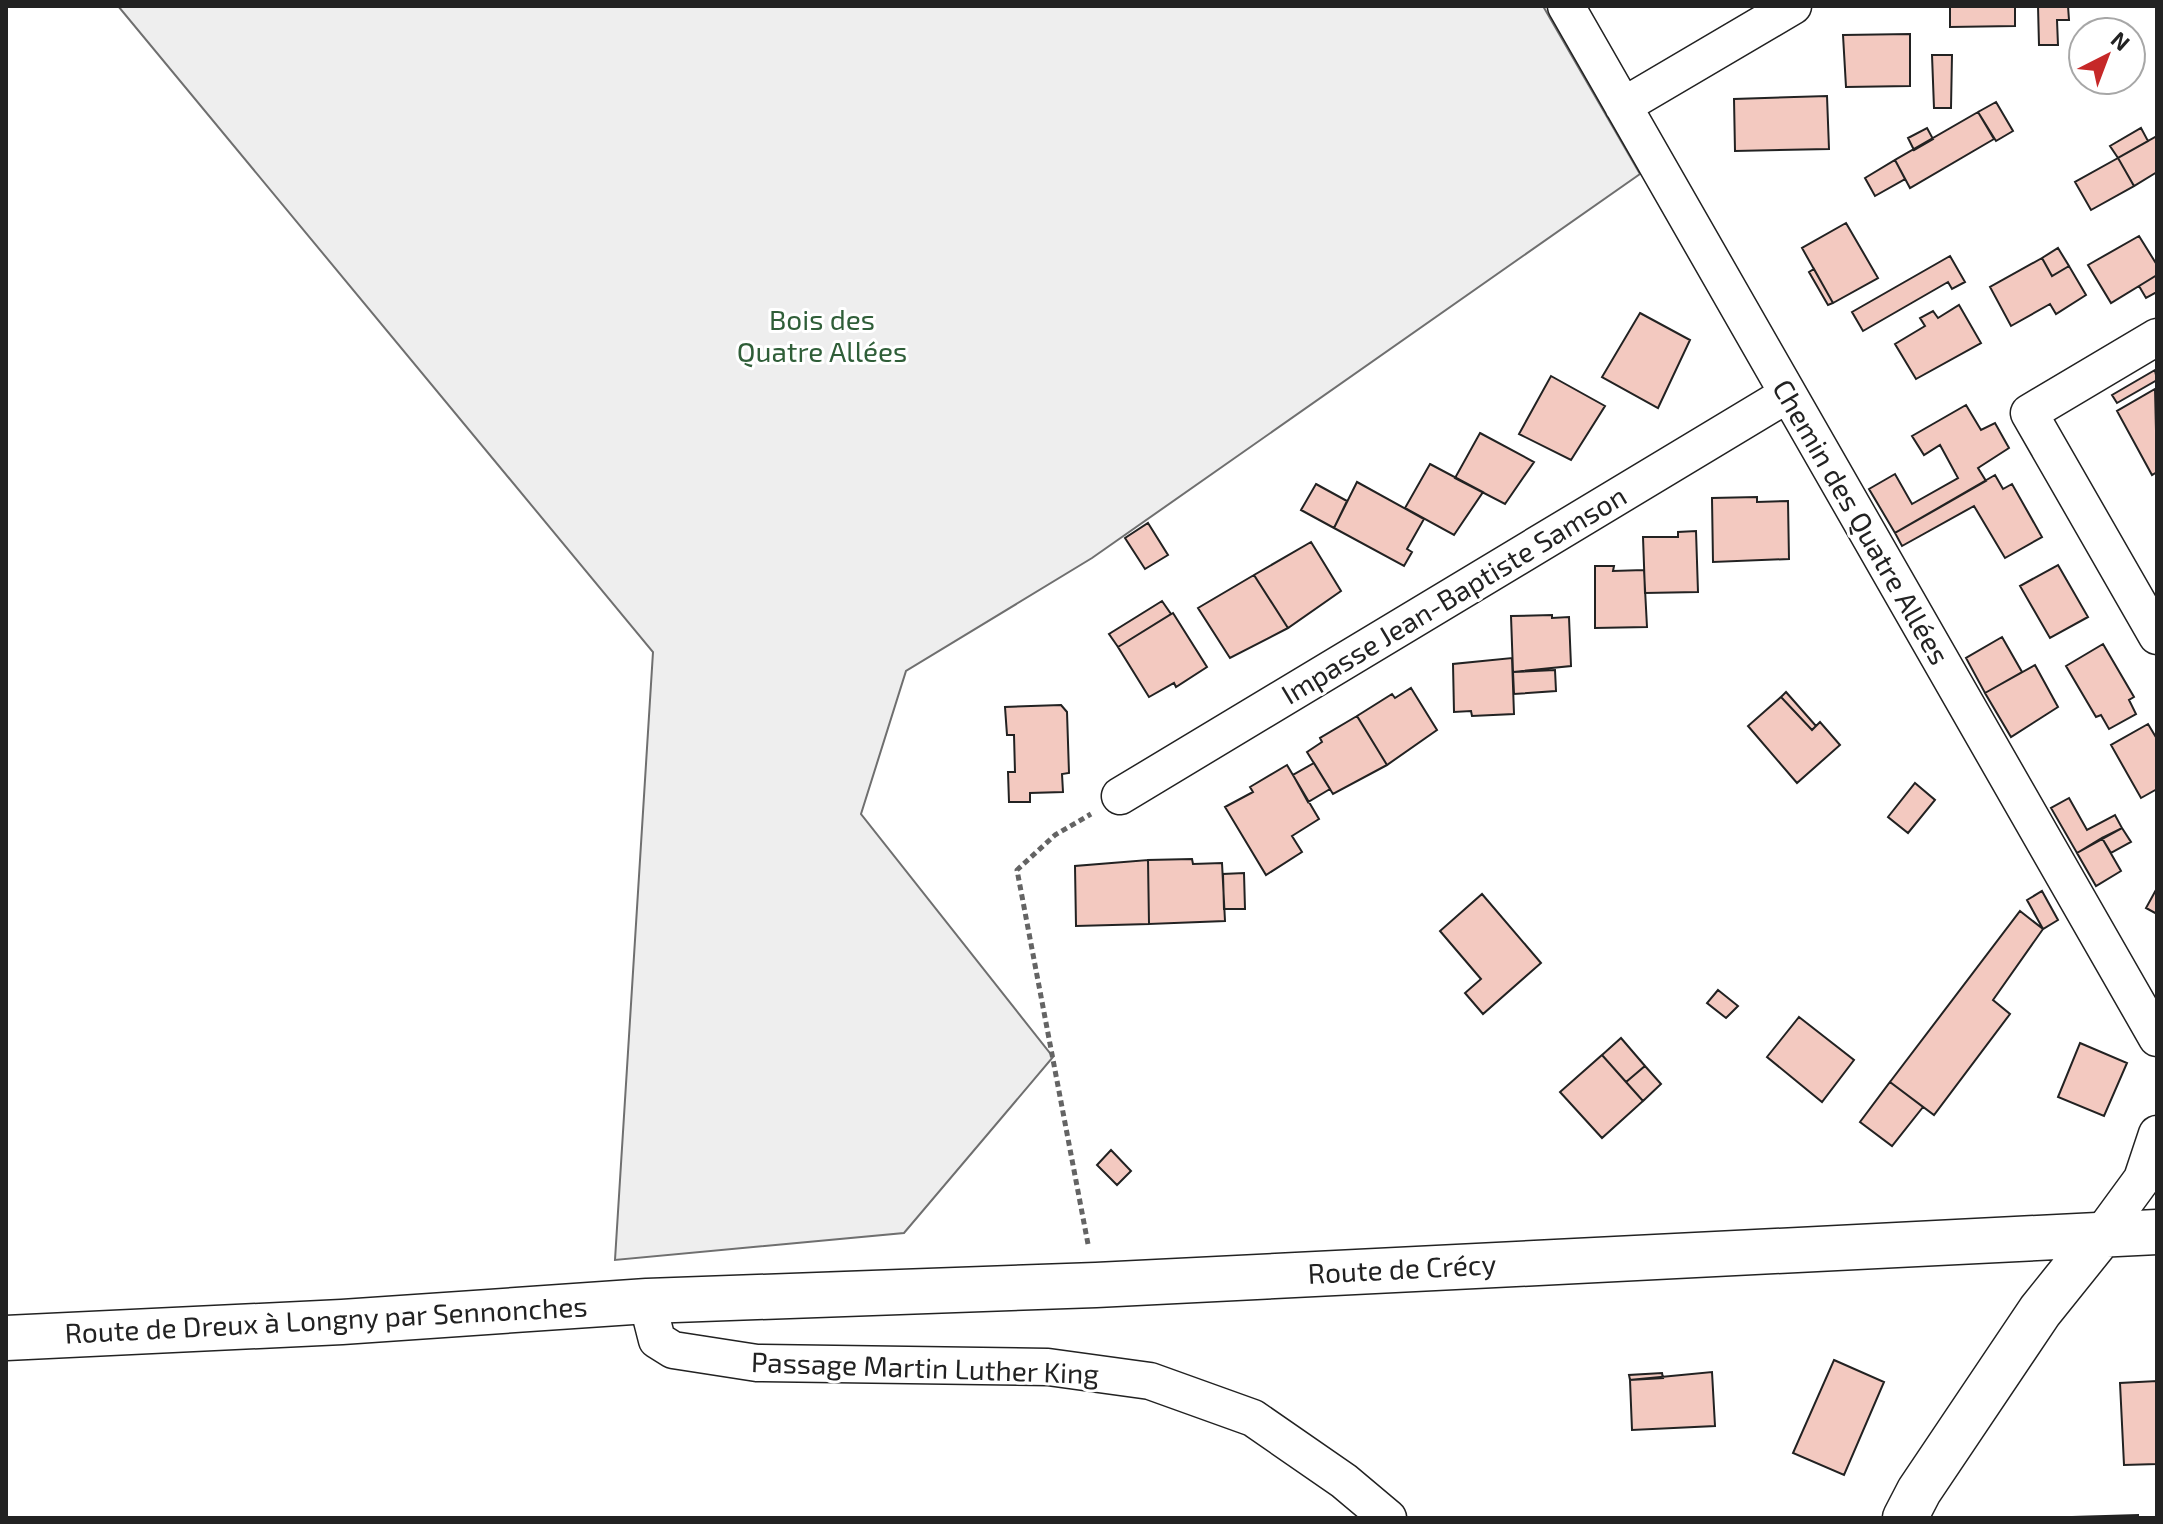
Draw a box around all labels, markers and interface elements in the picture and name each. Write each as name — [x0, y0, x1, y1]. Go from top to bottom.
north arrow — [2067, 16, 2147, 96]
text: N — [2106, 25, 2136, 55]
park label: Bois des Quatre Allées — [737, 302, 907, 368]
street label: Chemin des Quatre Allées — [1766, 373, 1957, 670]
street label: Impasse Jean-Baptiste Samson — [1275, 478, 1632, 711]
street label: Route de Crécy — [1307, 1246, 1497, 1290]
street label: Route de Dreux à Longny par Sennonches — [64, 1288, 588, 1350]
street label: Passage Martin Luther King — [750, 1344, 1100, 1390]

